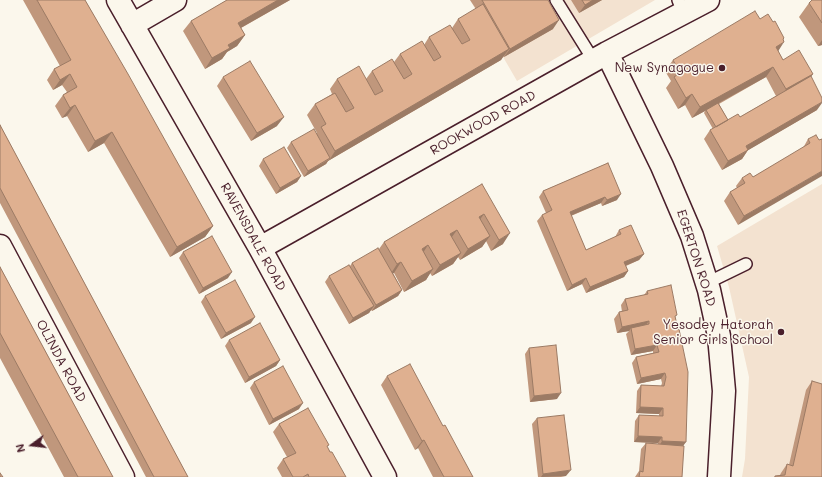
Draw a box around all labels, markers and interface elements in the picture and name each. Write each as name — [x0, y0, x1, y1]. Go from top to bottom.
place label: New Synagogue — [615, 60, 714, 76]
marker: New Synagogue — [717, 63, 727, 73]
street label: ROOKWOOD ROAD — [427, 87, 539, 159]
street label: RAVENSDALE ROAD — [217, 180, 289, 294]
street label: EGERTON ROAD — [673, 208, 719, 308]
street label: OLINDA ROAD — [33, 317, 89, 405]
place label: Yesodey Hatorah Senior Girls School — [653, 317, 773, 348]
marker: Yesodey Hatorah Senior Girls School — [776, 327, 786, 337]
north arrow — [12, 425, 52, 465]
text: N — [12, 442, 28, 454]

